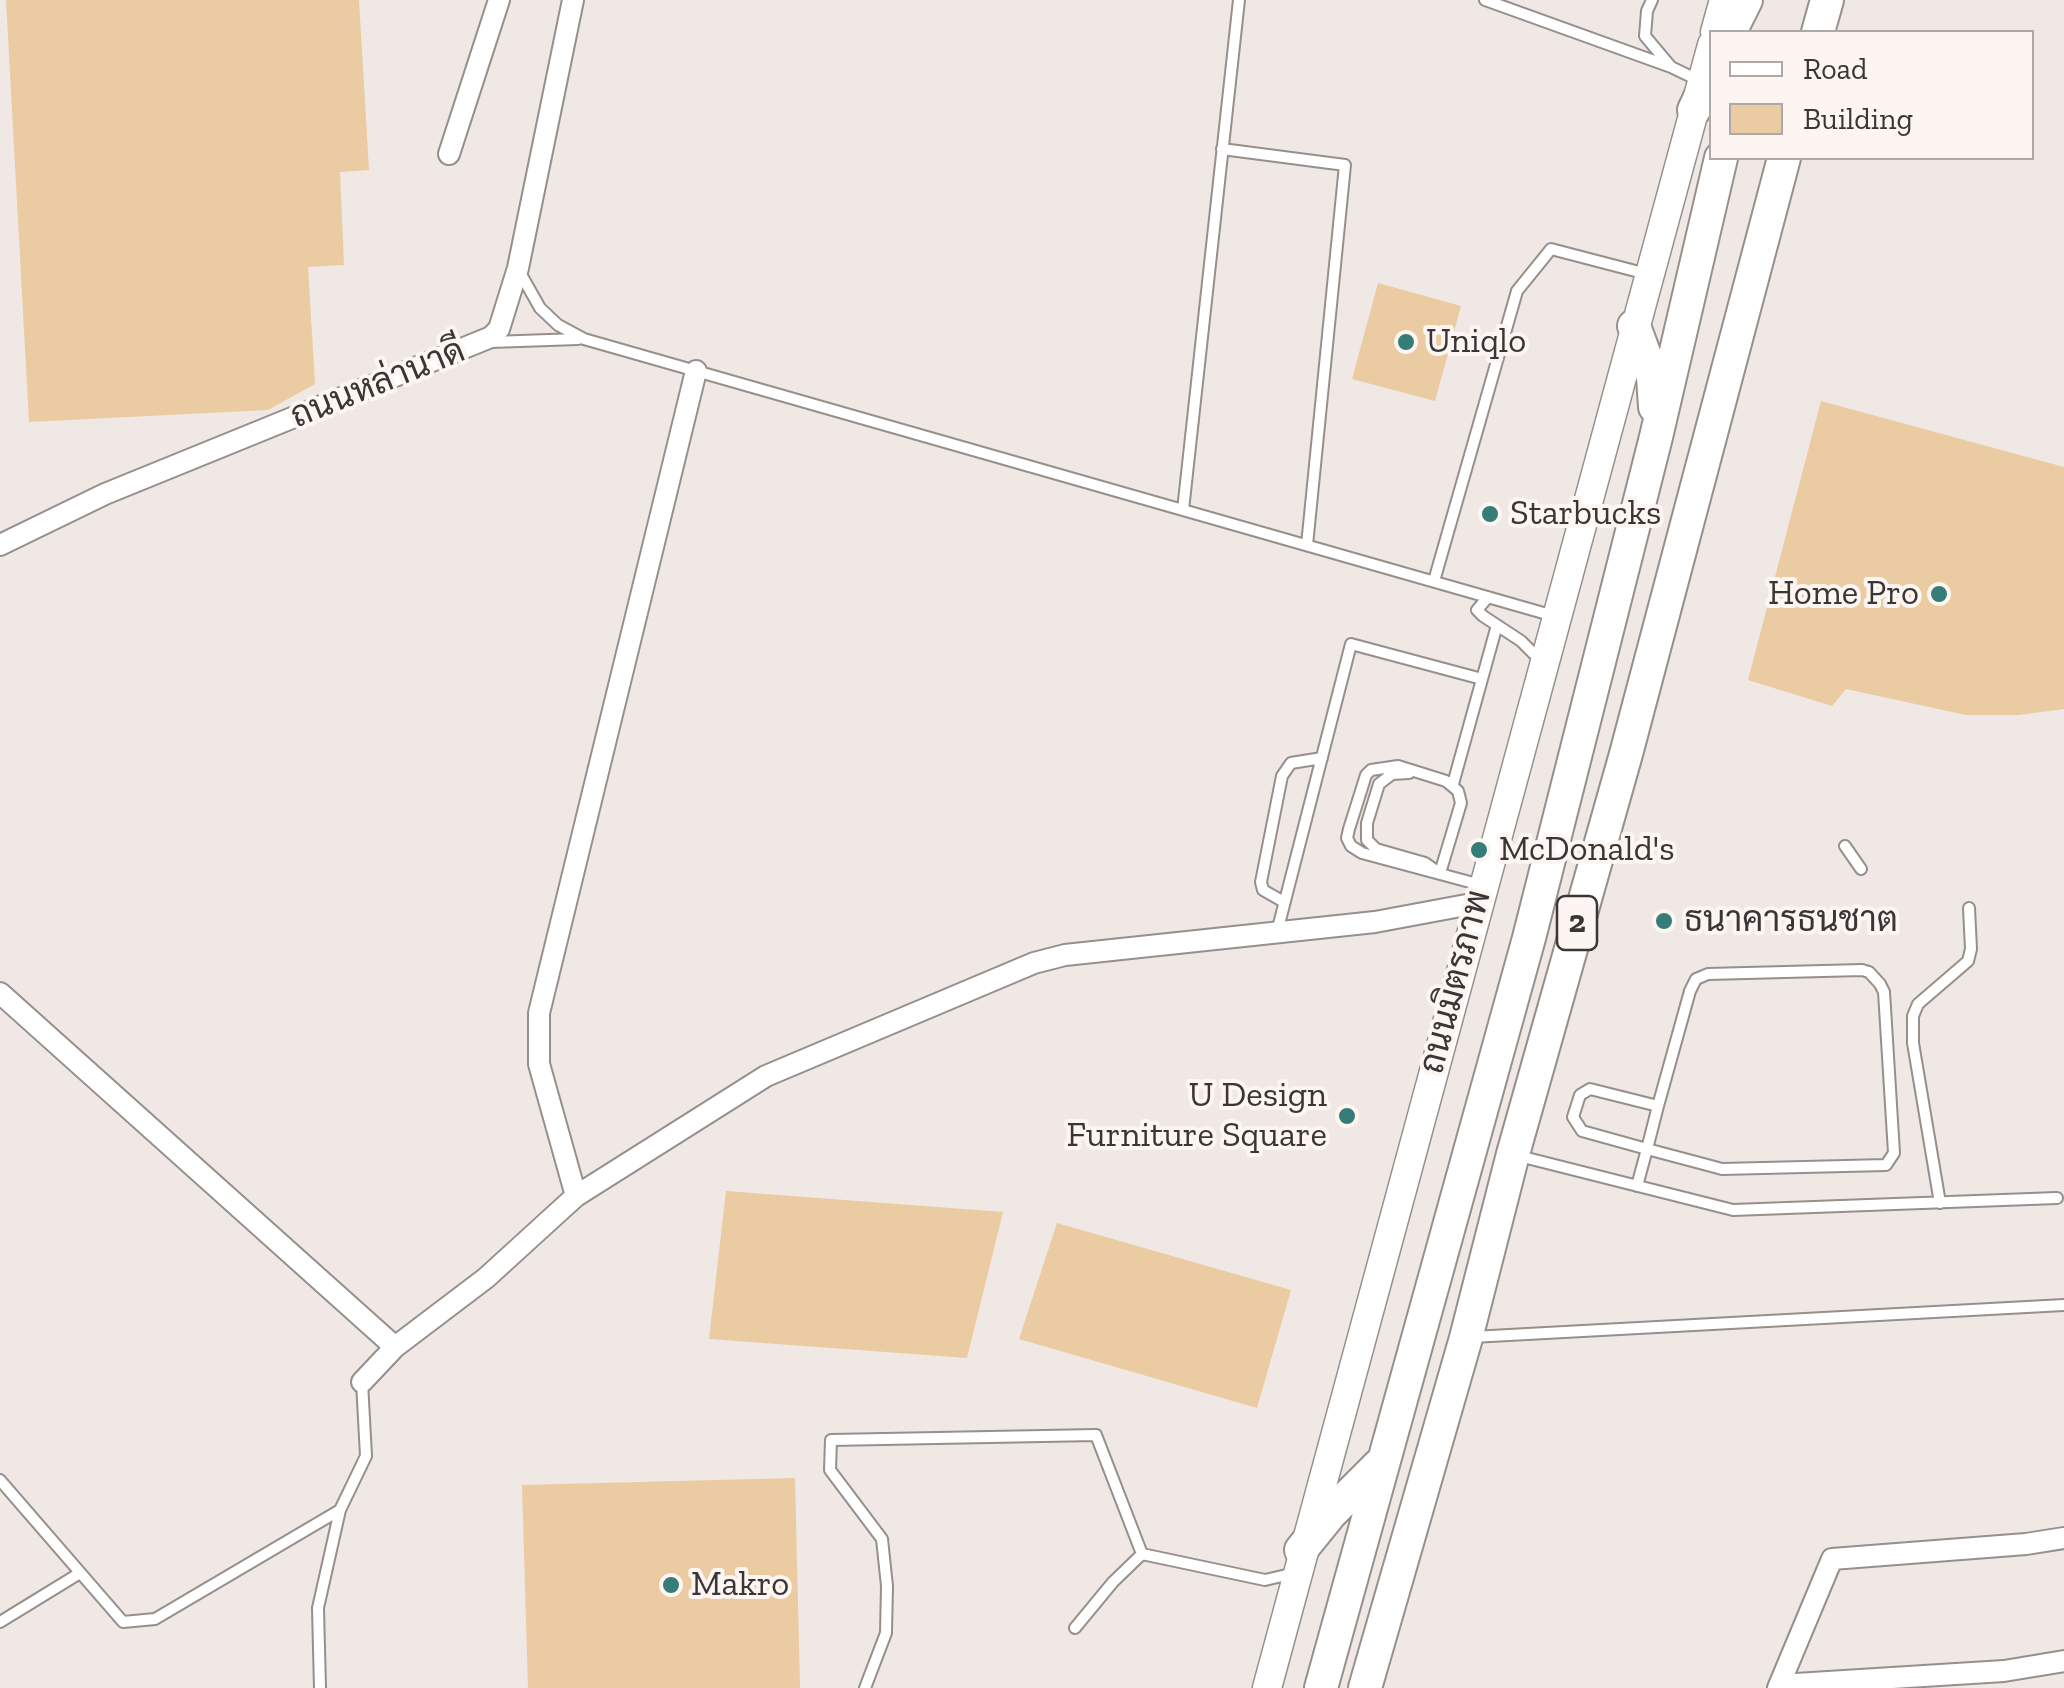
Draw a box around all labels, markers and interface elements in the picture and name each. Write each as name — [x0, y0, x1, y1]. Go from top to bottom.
legend — [1709, 30, 2034, 160]
text: Road — [1803, 51, 1868, 87]
text: Building — [1803, 101, 1913, 137]
place label: Uniqlo — [1426, 321, 1526, 363]
street label: ถนนหล่านาดี — [285, 330, 471, 438]
marker: Uniqlo — [1395, 331, 1417, 353]
place label: Starbucks — [1510, 493, 1661, 535]
marker: Starbucks — [1479, 503, 1501, 525]
place label: Home Pro — [1768, 573, 1919, 615]
marker: Home Pro — [1928, 583, 1950, 605]
place label: McDonald's — [1499, 829, 1675, 871]
marker: McDonald's — [1468, 839, 1490, 861]
street label: ถนนมิตรภาพ — [1411, 886, 1501, 1078]
road number: 2 — [1557, 896, 1597, 950]
place label: ธนาคารธนชาต — [1684, 900, 1898, 942]
marker: ธนาคารธนชาต — [1653, 910, 1675, 932]
place label: U Design Furniture Square — [1067, 1075, 1327, 1157]
marker: U Design Furniture Square — [1336, 1105, 1358, 1127]
place label: Makro — [691, 1564, 789, 1606]
marker: Makro — [660, 1574, 682, 1596]

